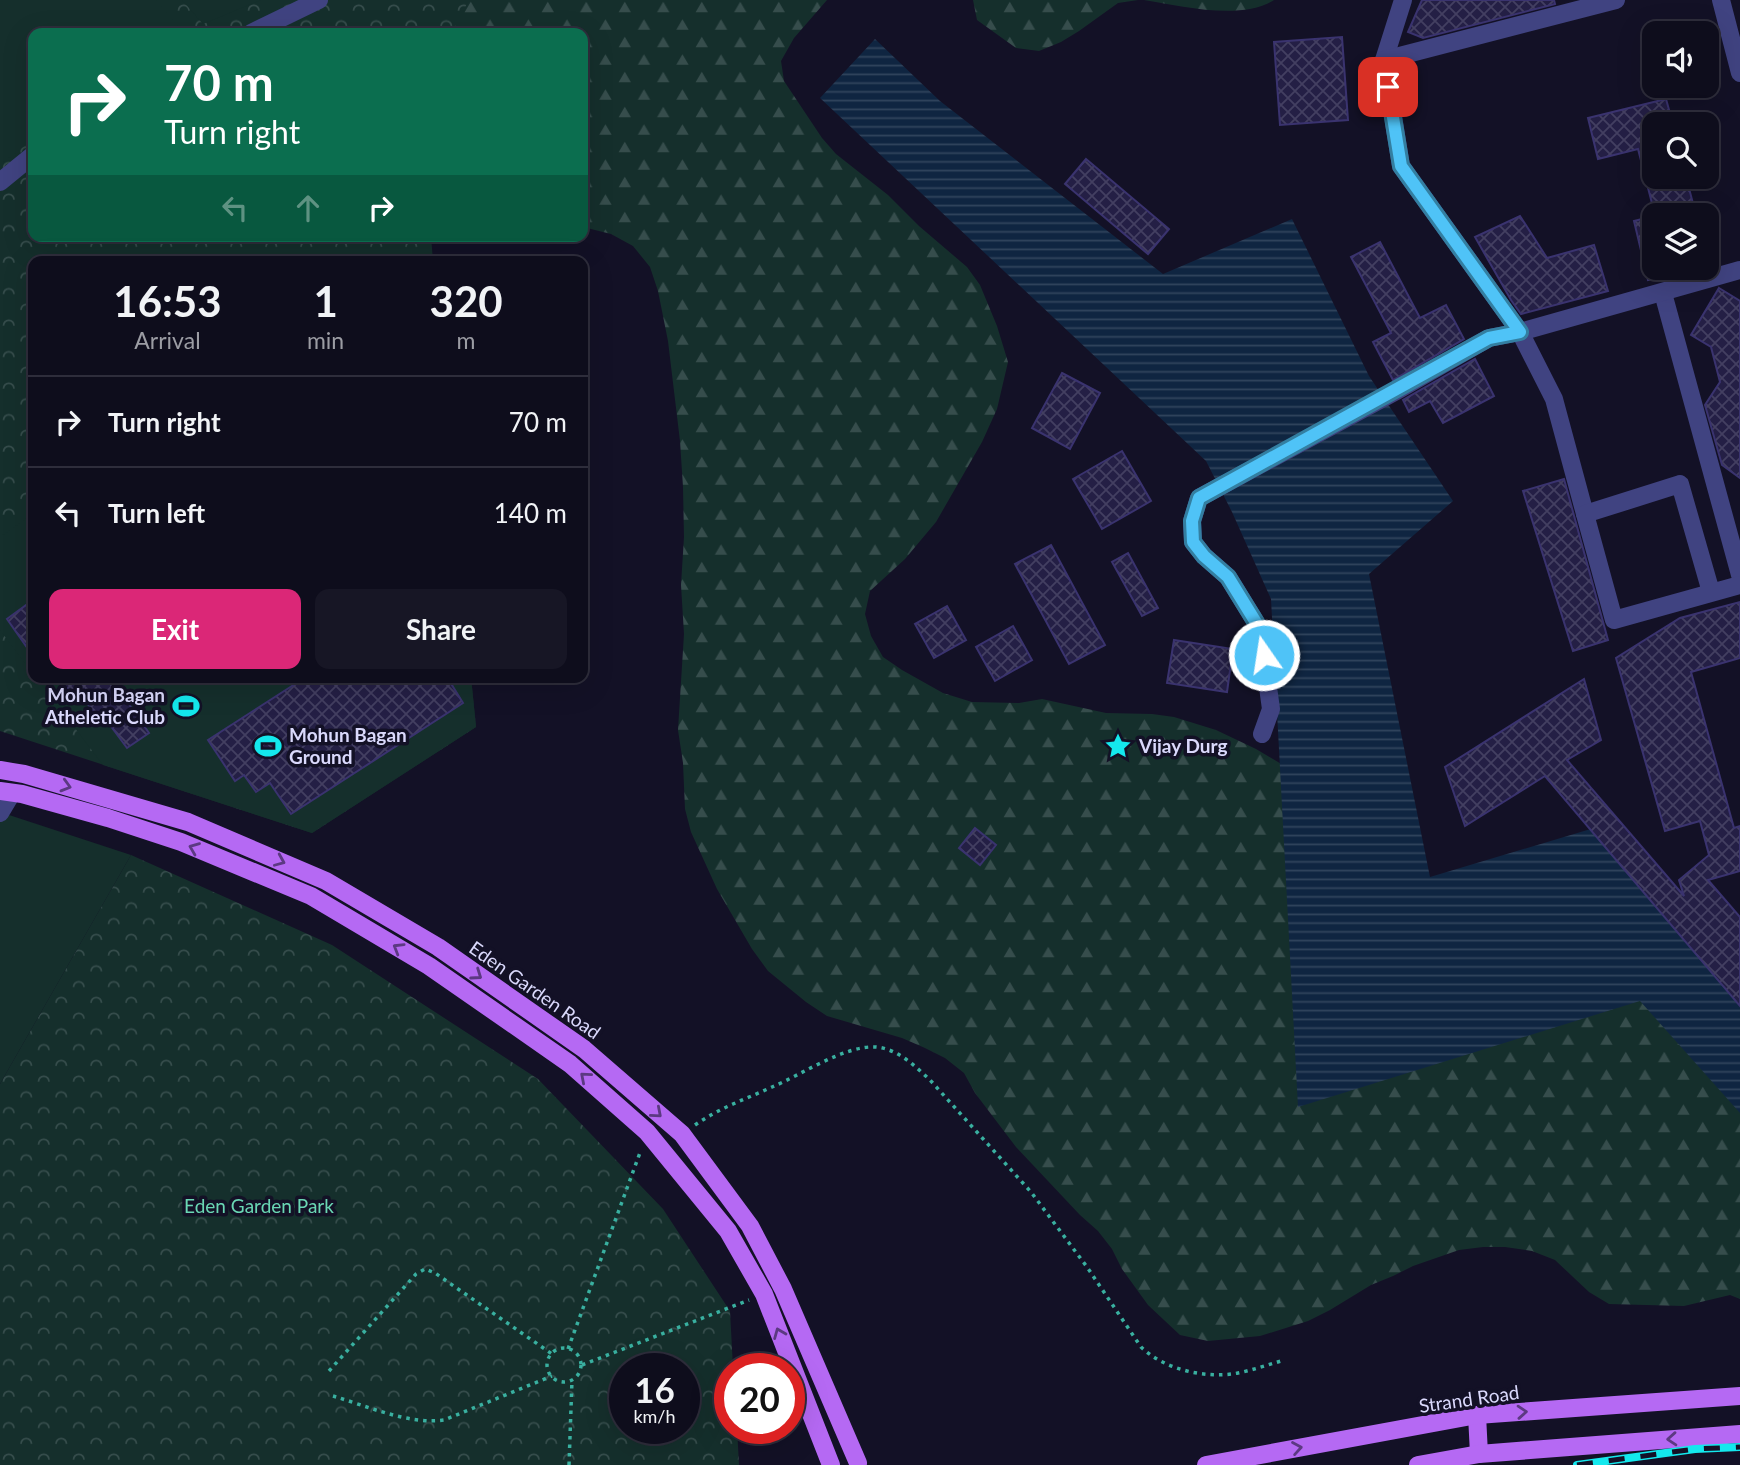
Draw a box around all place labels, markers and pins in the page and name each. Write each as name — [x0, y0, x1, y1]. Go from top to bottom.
pin — [1358, 57, 1418, 117]
place label: Mohun Bagan Atheletic Club — [44, 683, 165, 728]
sports icon: Mohun Bagan Atheletic Club — [171, 691, 201, 721]
place label: Mohun Bagan Ground — [289, 723, 407, 768]
sports icon: Mohun Bagan Ground — [253, 731, 283, 761]
place icon: Vijay Durg — [1103, 731, 1133, 761]
place label: Vijay Durg — [1138, 734, 1227, 757]

